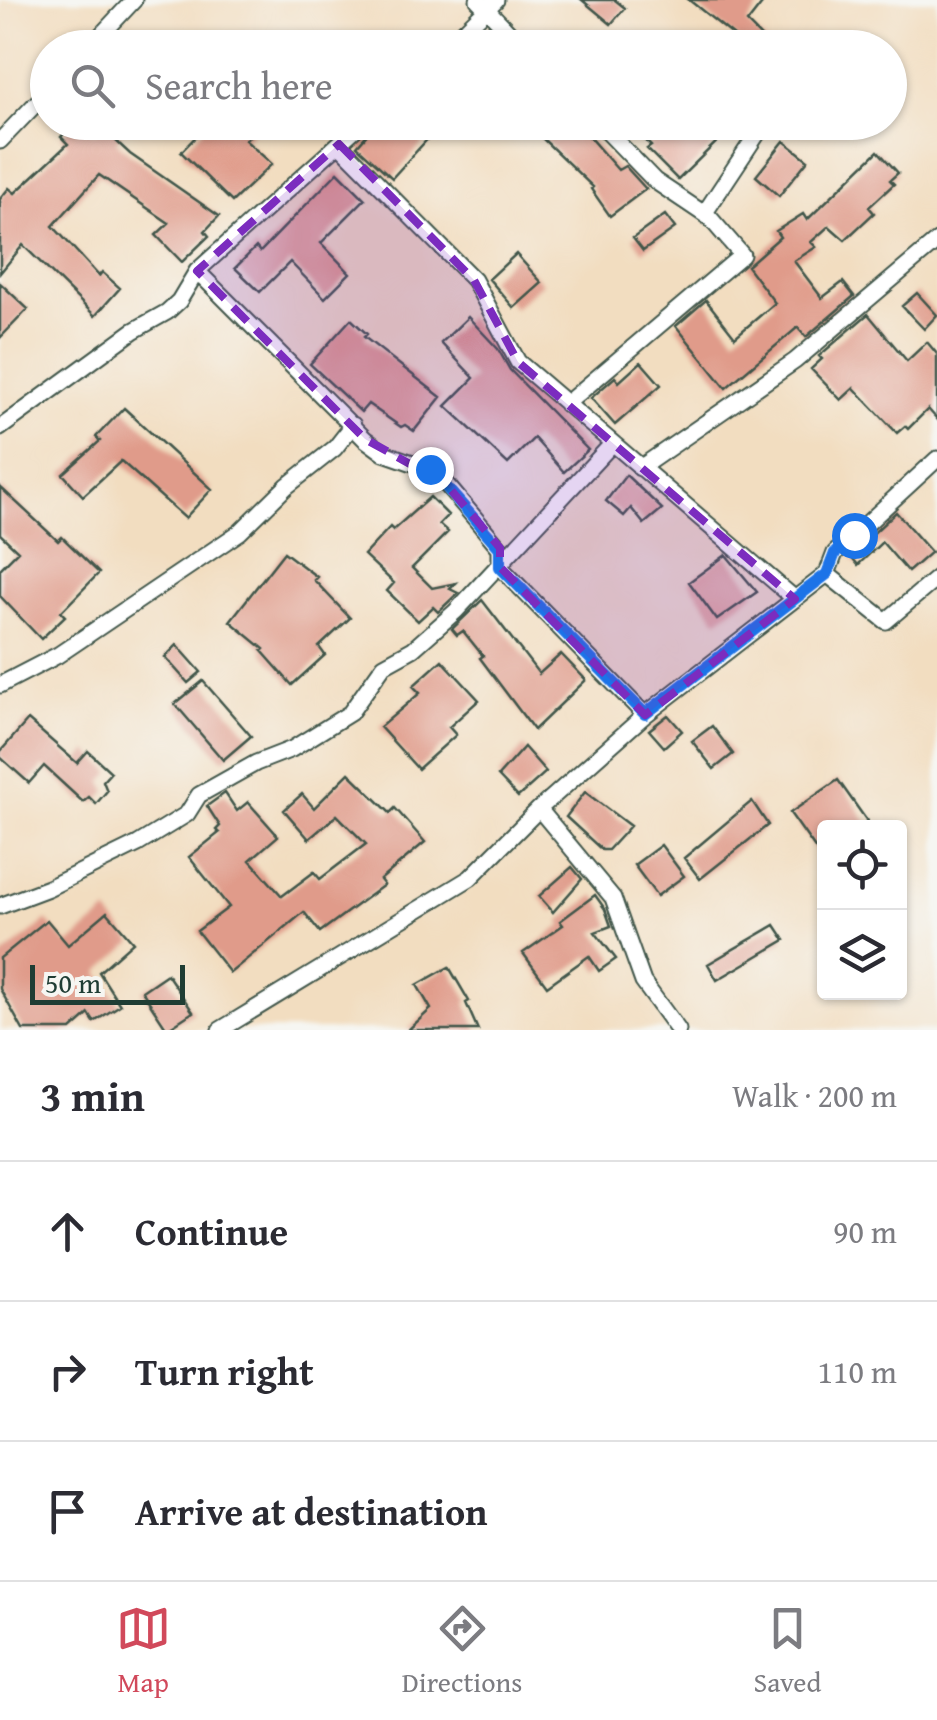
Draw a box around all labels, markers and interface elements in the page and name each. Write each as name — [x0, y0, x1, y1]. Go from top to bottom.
search box — [30, 30, 907, 140]
text: Search here — [145, 57, 333, 113]
icon: search — [65, 58, 120, 113]
route end — [408, 447, 454, 493]
route start — [832, 513, 878, 559]
map controls — [817, 820, 907, 1000]
button: locate — [817, 820, 907, 910]
button: layers — [817, 910, 907, 1000]
scale bar — [30, 960, 185, 1004]
text: 50 m — [45, 962, 101, 1003]
text: 3 min — [40, 1065, 145, 1126]
text: Walk · 200 m — [732, 1072, 897, 1119]
text: Continue — [135, 1203, 288, 1259]
icon: ahead — [40, 1204, 95, 1259]
text: 90 m — [833, 1208, 897, 1255]
text: Turn right — [135, 1343, 314, 1399]
icon: right — [40, 1344, 95, 1399]
text: 110 m — [818, 1348, 897, 1395]
text: Arrive at destination — [135, 1483, 488, 1539]
icon: arrive — [40, 1484, 95, 1539]
tab: Map — [116, 1601, 171, 1702]
tab: Directions — [402, 1601, 522, 1702]
tab: Saved — [754, 1601, 821, 1702]

